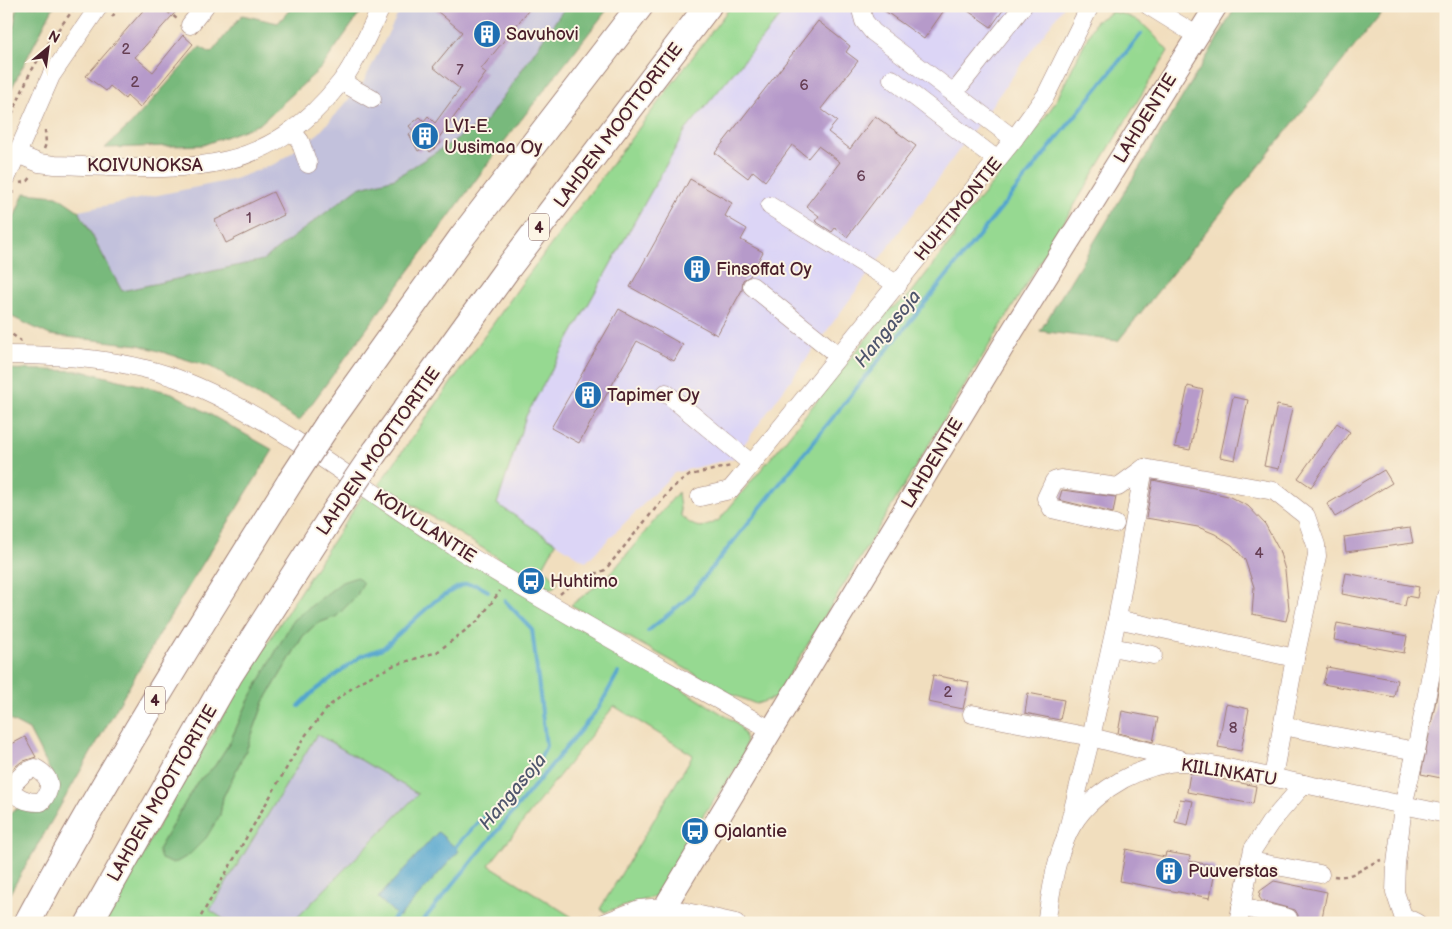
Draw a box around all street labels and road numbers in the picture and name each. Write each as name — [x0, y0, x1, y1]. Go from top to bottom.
street label: LAHDEN MOOTTORITIE — [550, 39, 687, 212]
street label: LAHDENTIE — [1110, 70, 1181, 167]
street label: HUHTIMONTIE — [910, 153, 1007, 265]
street label: KOIVUNOKSA — [87, 155, 203, 176]
road number: 4 — [529, 213, 549, 240]
street label: LAHDEN MOOTTORITIE — [312, 363, 445, 539]
street label: LAHDENTIE — [897, 414, 968, 512]
street label: KOIVULANTIE — [369, 485, 480, 567]
road number: 4 — [145, 686, 165, 714]
street label: LAHDEN MOOTTORITIE — [103, 701, 222, 885]
street label: KIILINKATU — [1179, 755, 1278, 790]

